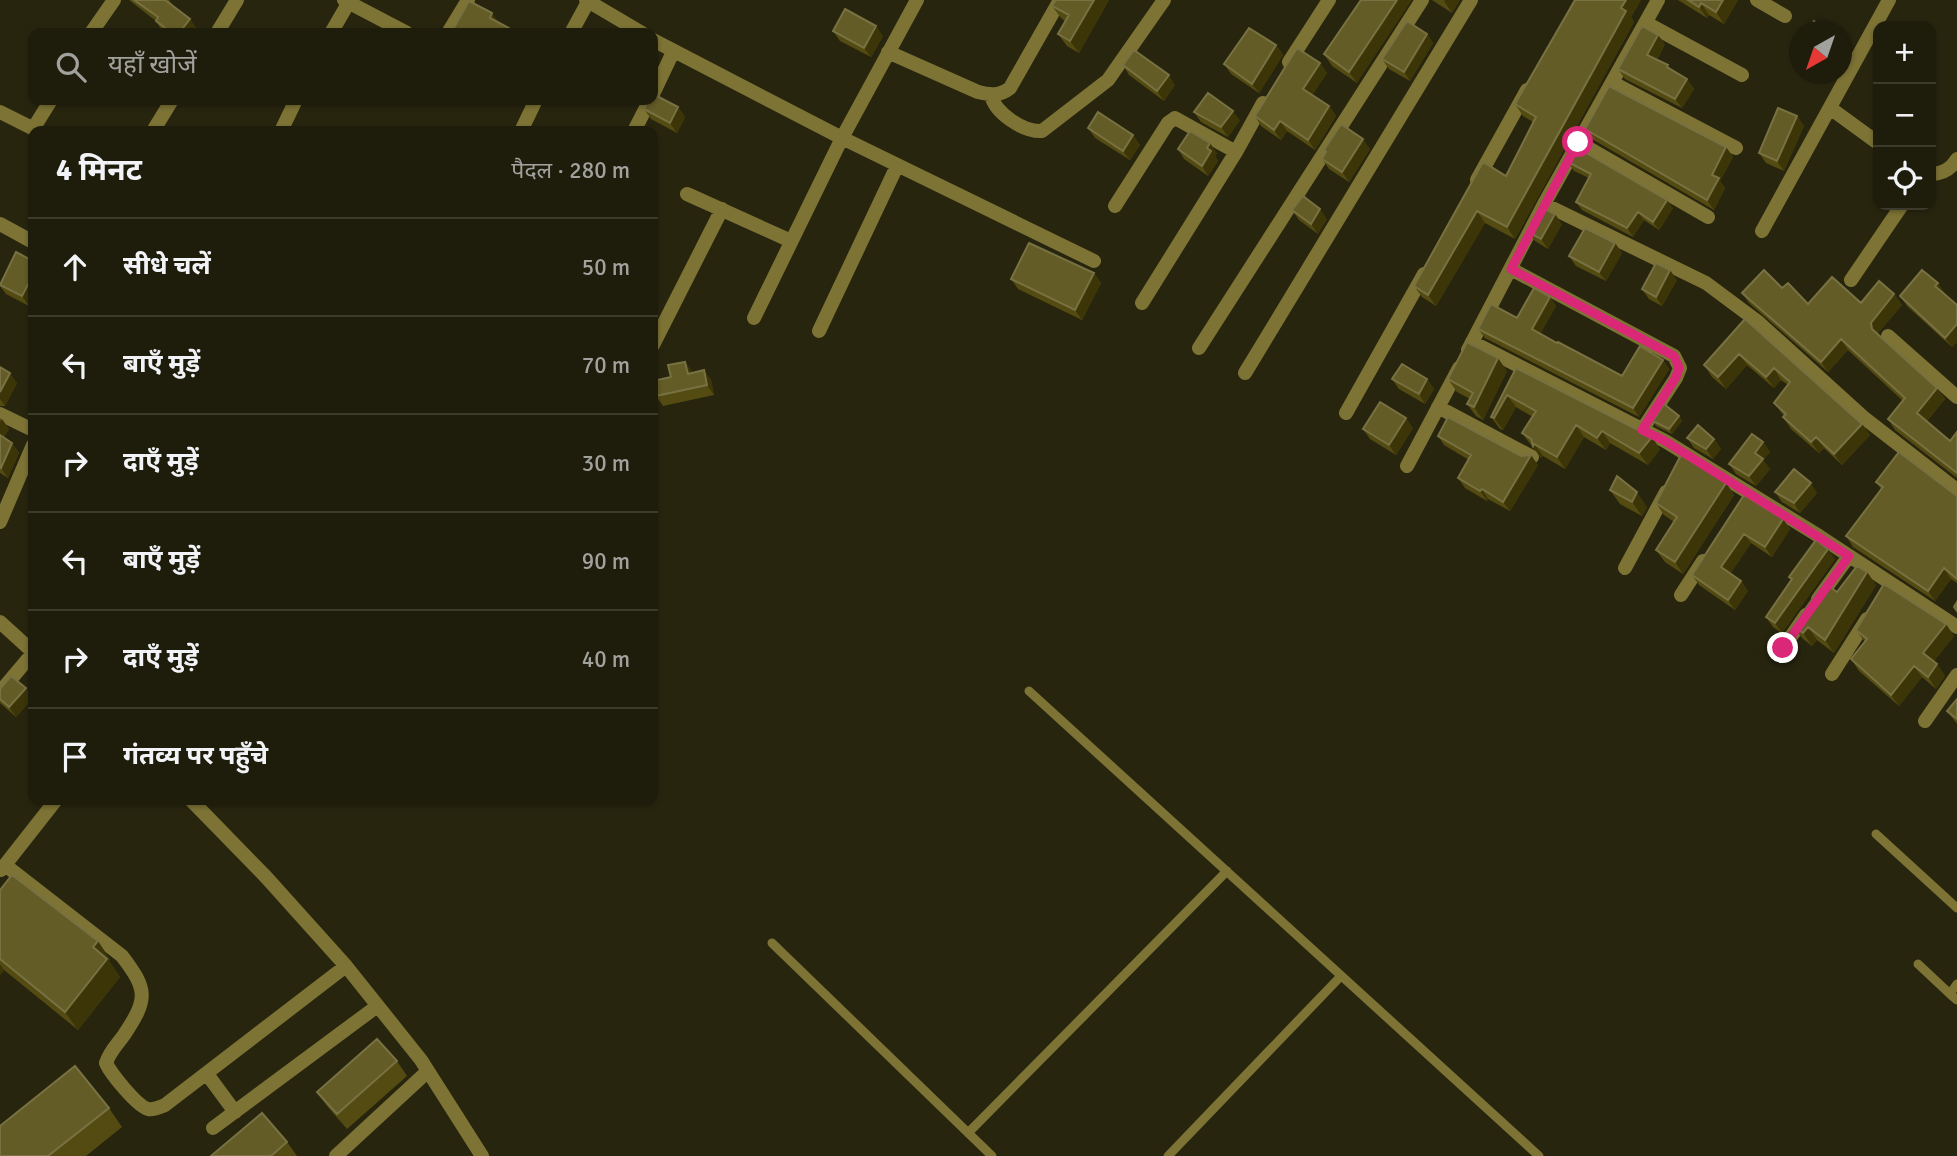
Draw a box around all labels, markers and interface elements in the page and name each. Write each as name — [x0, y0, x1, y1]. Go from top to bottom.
north arrow — [1789, 21, 1852, 84]
map controls — [1873, 21, 1936, 210]
button: + — [1873, 21, 1936, 84]
search box — [28, 28, 658, 105]
icon: search — [52, 48, 90, 86]
text: यहाँ खोजें — [108, 49, 197, 81]
button: − — [1873, 84, 1936, 147]
route start — [1562, 126, 1593, 157]
button: locate — [1873, 147, 1936, 210]
text: 4 मिनट — [56, 152, 142, 189]
text: पैदल · 280 m — [511, 156, 630, 185]
icon: ahead — [56, 248, 94, 286]
text: सीधे चलें — [123, 250, 211, 282]
text: 50 m — [582, 253, 630, 282]
icon: left — [56, 346, 94, 384]
text: बाएँ मुड़ें — [123, 348, 200, 380]
text: 70 m — [582, 351, 630, 380]
icon: right — [56, 444, 94, 482]
text: दाएँ मुड़ें — [123, 446, 199, 478]
text: 30 m — [582, 449, 630, 478]
icon: left — [56, 542, 94, 580]
text: बाएँ मुड़ें — [123, 544, 200, 576]
text: 90 m — [582, 547, 630, 576]
route end — [1767, 632, 1798, 663]
icon: right — [56, 640, 94, 678]
text: दाएँ मुड़ें — [123, 642, 199, 674]
text: 40 m — [582, 645, 630, 674]
icon: arrive — [56, 738, 94, 776]
text: गंतव्य पर पहुँचे — [123, 740, 268, 772]

